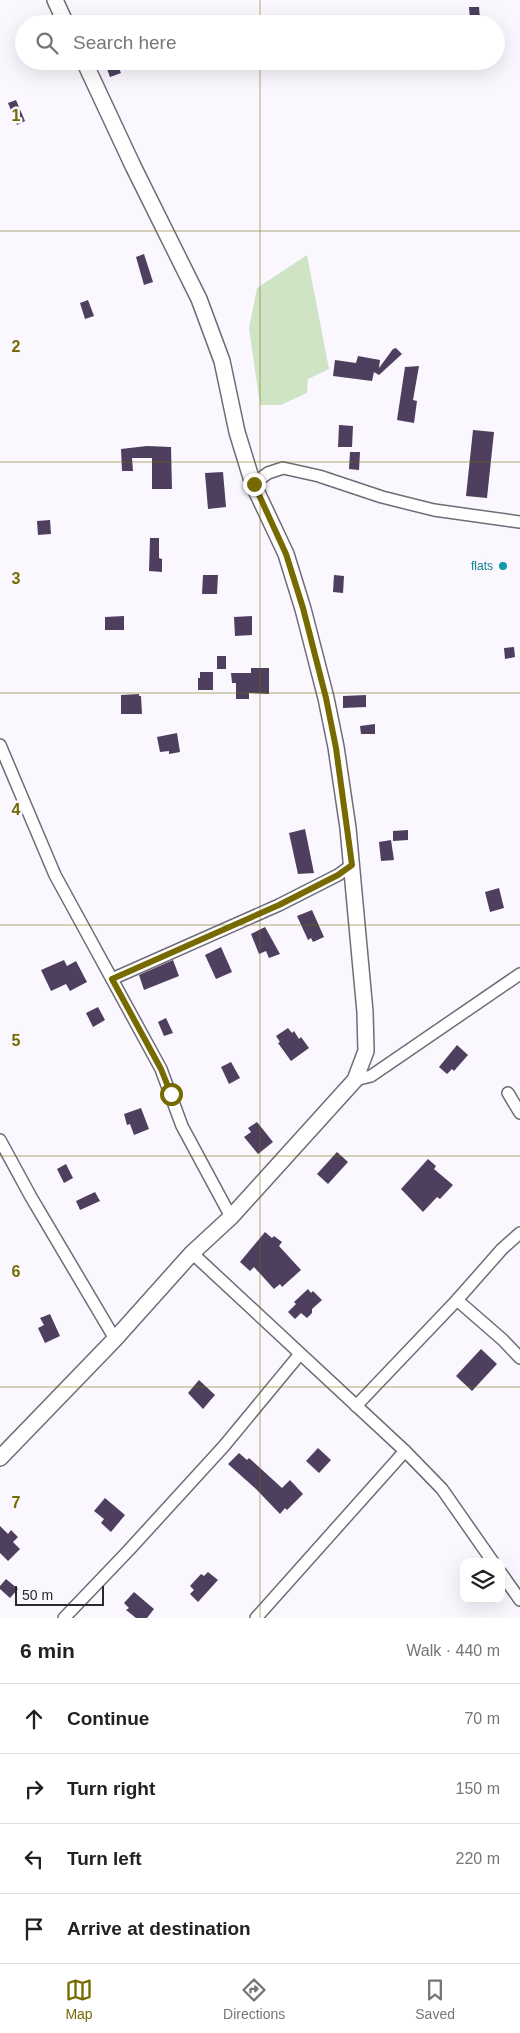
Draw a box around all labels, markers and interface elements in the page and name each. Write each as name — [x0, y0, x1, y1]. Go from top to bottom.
search box — [15, 15, 505, 70]
icon: search — [33, 29, 61, 57]
text: Search here — [73, 32, 177, 53]
text: 1 — [12, 107, 21, 124]
text: 2 — [12, 338, 21, 355]
route end — [243, 473, 266, 496]
place label: flats — [471, 559, 493, 573]
marker: flats — [497, 560, 509, 572]
text: 3 — [12, 570, 21, 587]
text: 4 — [12, 801, 21, 818]
text: 5 — [12, 1032, 21, 1049]
route start — [160, 1083, 183, 1106]
text: 6 — [12, 1263, 21, 1280]
text: 7 — [12, 1494, 21, 1511]
map controls — [460, 1558, 505, 1603]
button: layers — [460, 1558, 505, 1603]
scale bar — [15, 1583, 104, 1606]
text: 50 m — [22, 1587, 53, 1603]
text: 6 min — [20, 1639, 75, 1662]
text: Walk · 440 m — [406, 1642, 500, 1659]
icon: ahead — [20, 1705, 48, 1733]
text: Continue — [67, 1708, 149, 1729]
text: 70 m — [464, 1710, 500, 1727]
icon: right — [20, 1775, 48, 1803]
text: Turn right — [67, 1778, 155, 1799]
text: 150 m — [456, 1780, 500, 1797]
icon: left — [20, 1845, 48, 1873]
text: Turn left — [67, 1848, 142, 1869]
text: 220 m — [456, 1850, 500, 1867]
icon: arrive — [20, 1915, 48, 1943]
text: Arrive at destination — [67, 1918, 251, 1939]
tab: Map — [65, 1976, 93, 2022]
tab: Directions — [223, 1976, 285, 2022]
tab: Saved — [415, 1976, 455, 2022]

